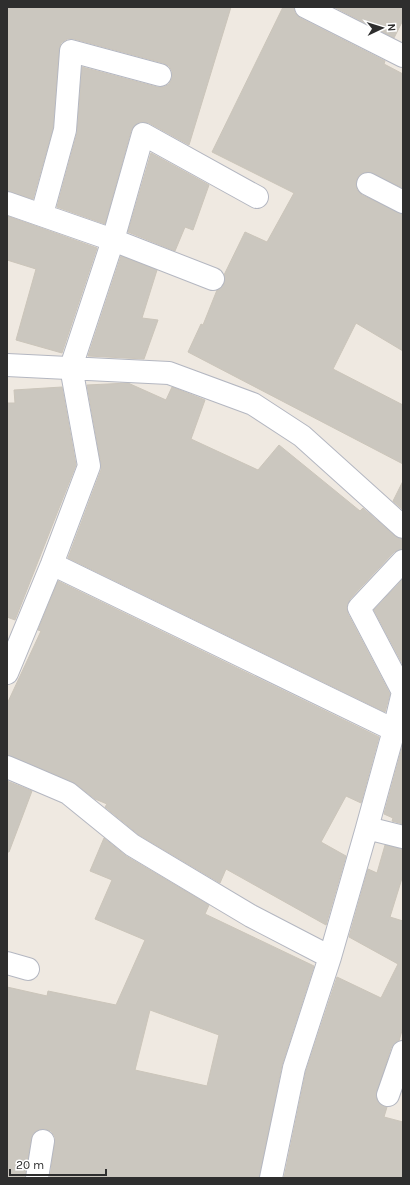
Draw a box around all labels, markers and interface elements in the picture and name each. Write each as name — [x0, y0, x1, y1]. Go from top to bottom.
north arrow — [362, 8, 402, 48]
text: N — [385, 23, 398, 32]
scale bar — [10, 1151, 106, 1177]
text: 20 m — [16, 1158, 44, 1172]

